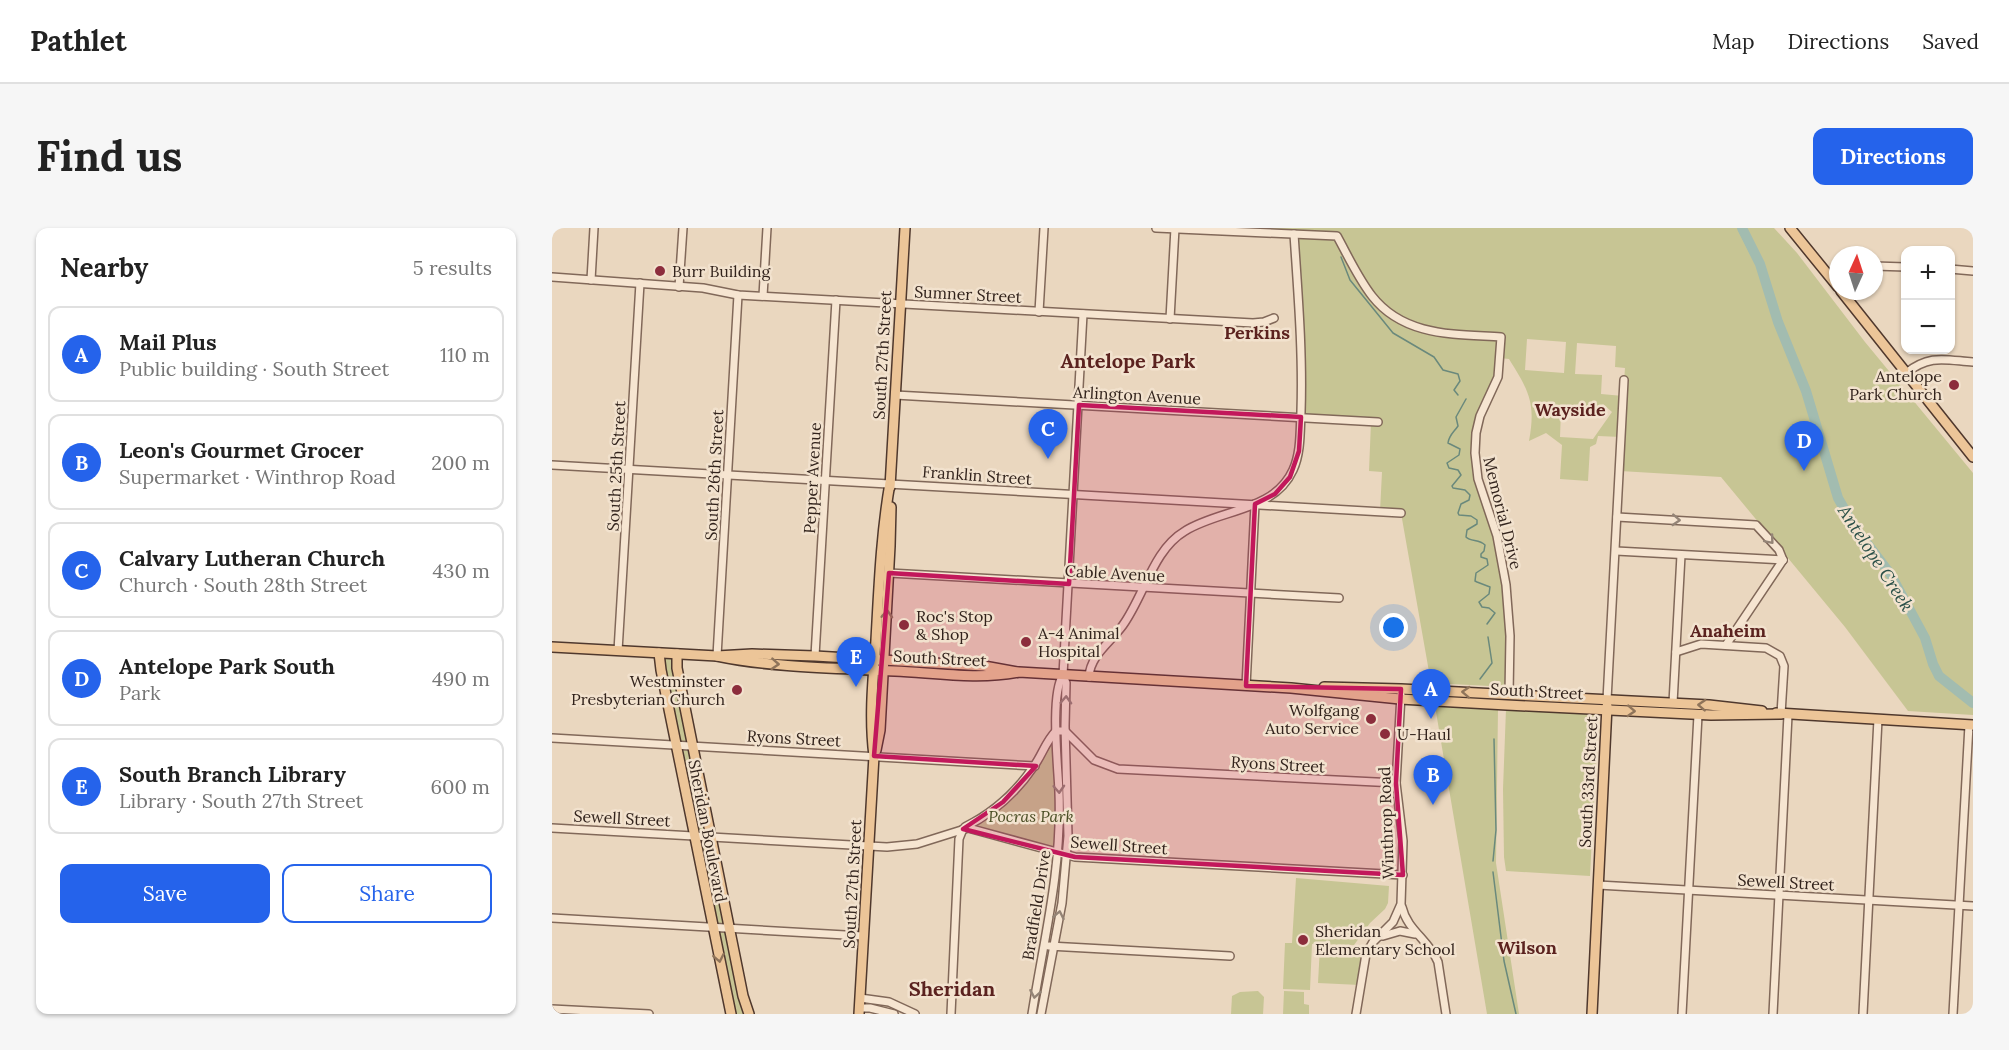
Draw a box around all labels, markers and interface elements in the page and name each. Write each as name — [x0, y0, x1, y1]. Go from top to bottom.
text: Pathlet — [30, 23, 127, 59]
text: Map — [1712, 28, 1755, 55]
text: Directions — [1788, 28, 1889, 55]
text: Saved — [1922, 28, 1979, 55]
button: Directions — [1813, 128, 1973, 185]
text: Find us — [36, 129, 182, 183]
north arrow — [1829, 246, 1883, 300]
map controls — [1901, 246, 1955, 354]
button: + — [1901, 246, 1955, 300]
text: Nearby — [60, 251, 148, 284]
text: 5 results — [413, 255, 492, 280]
place label: Burr Building — [672, 261, 771, 281]
marker: Burr Building — [653, 264, 667, 278]
street label: Sumner Street — [914, 281, 1023, 307]
street label: South 27th Street — [869, 289, 895, 420]
button: − — [1901, 300, 1955, 354]
district label: Perkins — [1224, 321, 1290, 344]
text: Mail Plus — [119, 328, 217, 356]
text: A — [75, 342, 88, 367]
text: 110 m — [440, 342, 490, 367]
district label: Antelope Park — [1061, 348, 1196, 373]
text: Public building · South Street — [119, 356, 389, 381]
place label: Antelope Park Church — [1849, 366, 1942, 404]
marker: Antelope Park Church — [1947, 378, 1961, 392]
street label: Arlington Avenue — [1072, 382, 1202, 408]
district label: Wayside — [1534, 398, 1606, 421]
street label: South 25th Street — [603, 399, 629, 532]
street label: South 26th Street — [701, 408, 727, 541]
pin: C — [1028, 410, 1068, 459]
street label: Pepper Avenue — [799, 422, 825, 534]
pin: D — [1784, 422, 1824, 471]
text: Leon's Gourmet Grocer — [119, 436, 364, 464]
text: B — [75, 450, 88, 475]
text: 200 m — [431, 450, 490, 475]
street label: Memorial Drive — [1479, 455, 1527, 572]
street label: Franklin Street — [921, 461, 1033, 489]
text: Supermarket · Winthrop Road — [119, 464, 396, 489]
water label: Antelope Creek — [1832, 500, 1919, 616]
one-way arrow — [1671, 514, 1680, 527]
one-way arrow — [1763, 533, 1774, 544]
text: Calvary Lutheran Church — [119, 544, 385, 572]
text: C — [75, 558, 88, 583]
text: 430 m — [432, 558, 490, 583]
street label: Cable Avenue — [1064, 560, 1166, 586]
text: Church · South 28th Street — [119, 572, 367, 597]
place label: Roc's Stop & Shop — [916, 606, 993, 644]
one-way arrow — [880, 609, 893, 618]
your location — [1379, 613, 1408, 642]
marker: Roc's Stop & Shop — [897, 618, 911, 632]
district label: Anaheim — [1690, 619, 1767, 642]
place label: A-4 Animal Hospital — [1037, 623, 1120, 661]
marker: A-4 Animal Hospital — [1019, 635, 1033, 649]
pin: E — [836, 638, 876, 687]
street label: South Street — [893, 646, 988, 670]
text: Antelope Park South — [119, 652, 335, 680]
one-way arrow — [770, 657, 779, 670]
text: D — [74, 666, 89, 691]
text: 490 m — [432, 666, 490, 691]
pin: A — [1412, 670, 1450, 719]
place label: Westminster Presbyterian Church — [571, 671, 725, 709]
street label: South Street — [1490, 679, 1585, 703]
text: Park — [119, 680, 161, 705]
marker: Westminster Presbyterian Church — [730, 683, 744, 697]
one-way arrow — [1461, 686, 1470, 699]
one-way arrow — [1060, 695, 1072, 704]
one-way arrow — [1698, 699, 1707, 712]
place label: Wolfgang Auto Service — [1264, 700, 1360, 738]
one-way arrow — [1627, 704, 1636, 717]
marker: Wolfgang Auto Service — [1364, 712, 1378, 726]
street label: South 33rd Street — [1575, 715, 1601, 848]
place label: U-Haul — [1397, 724, 1451, 744]
street label: Ryons Street — [746, 726, 842, 750]
marker: U-Haul — [1378, 727, 1392, 741]
street label: Ryons Street — [1230, 752, 1326, 776]
pin: B — [1414, 756, 1452, 805]
street label: Sheridan Boulevard — [684, 758, 732, 904]
text: South Branch Library — [119, 760, 346, 788]
street label: Winthrop Road — [1374, 766, 1398, 880]
text: E — [75, 774, 88, 799]
text: 600 m — [430, 774, 490, 799]
one-way arrow — [1052, 785, 1065, 794]
text: Library · South 27th Street — [119, 788, 363, 813]
street label: Sewell Street — [573, 805, 672, 831]
park label: Pocras Park — [988, 806, 1074, 826]
street label: South 27th Street — [839, 818, 865, 949]
street label: Sewell Street — [1070, 832, 1169, 858]
street label: Bradfield Drive — [1017, 848, 1055, 962]
button: Save — [60, 864, 270, 923]
button: Share — [282, 864, 492, 923]
street label: Sewell Street — [1737, 869, 1836, 895]
one-way arrow — [1052, 911, 1065, 921]
place label: Sheridan Elementary School — [1315, 921, 1455, 959]
marker: Sheridan Elementary School — [1296, 933, 1310, 947]
district label: Wilson — [1497, 936, 1557, 959]
one-way arrow — [711, 952, 724, 962]
district label: Sheridan — [909, 976, 995, 1001]
one-way arrow — [1029, 989, 1042, 999]

